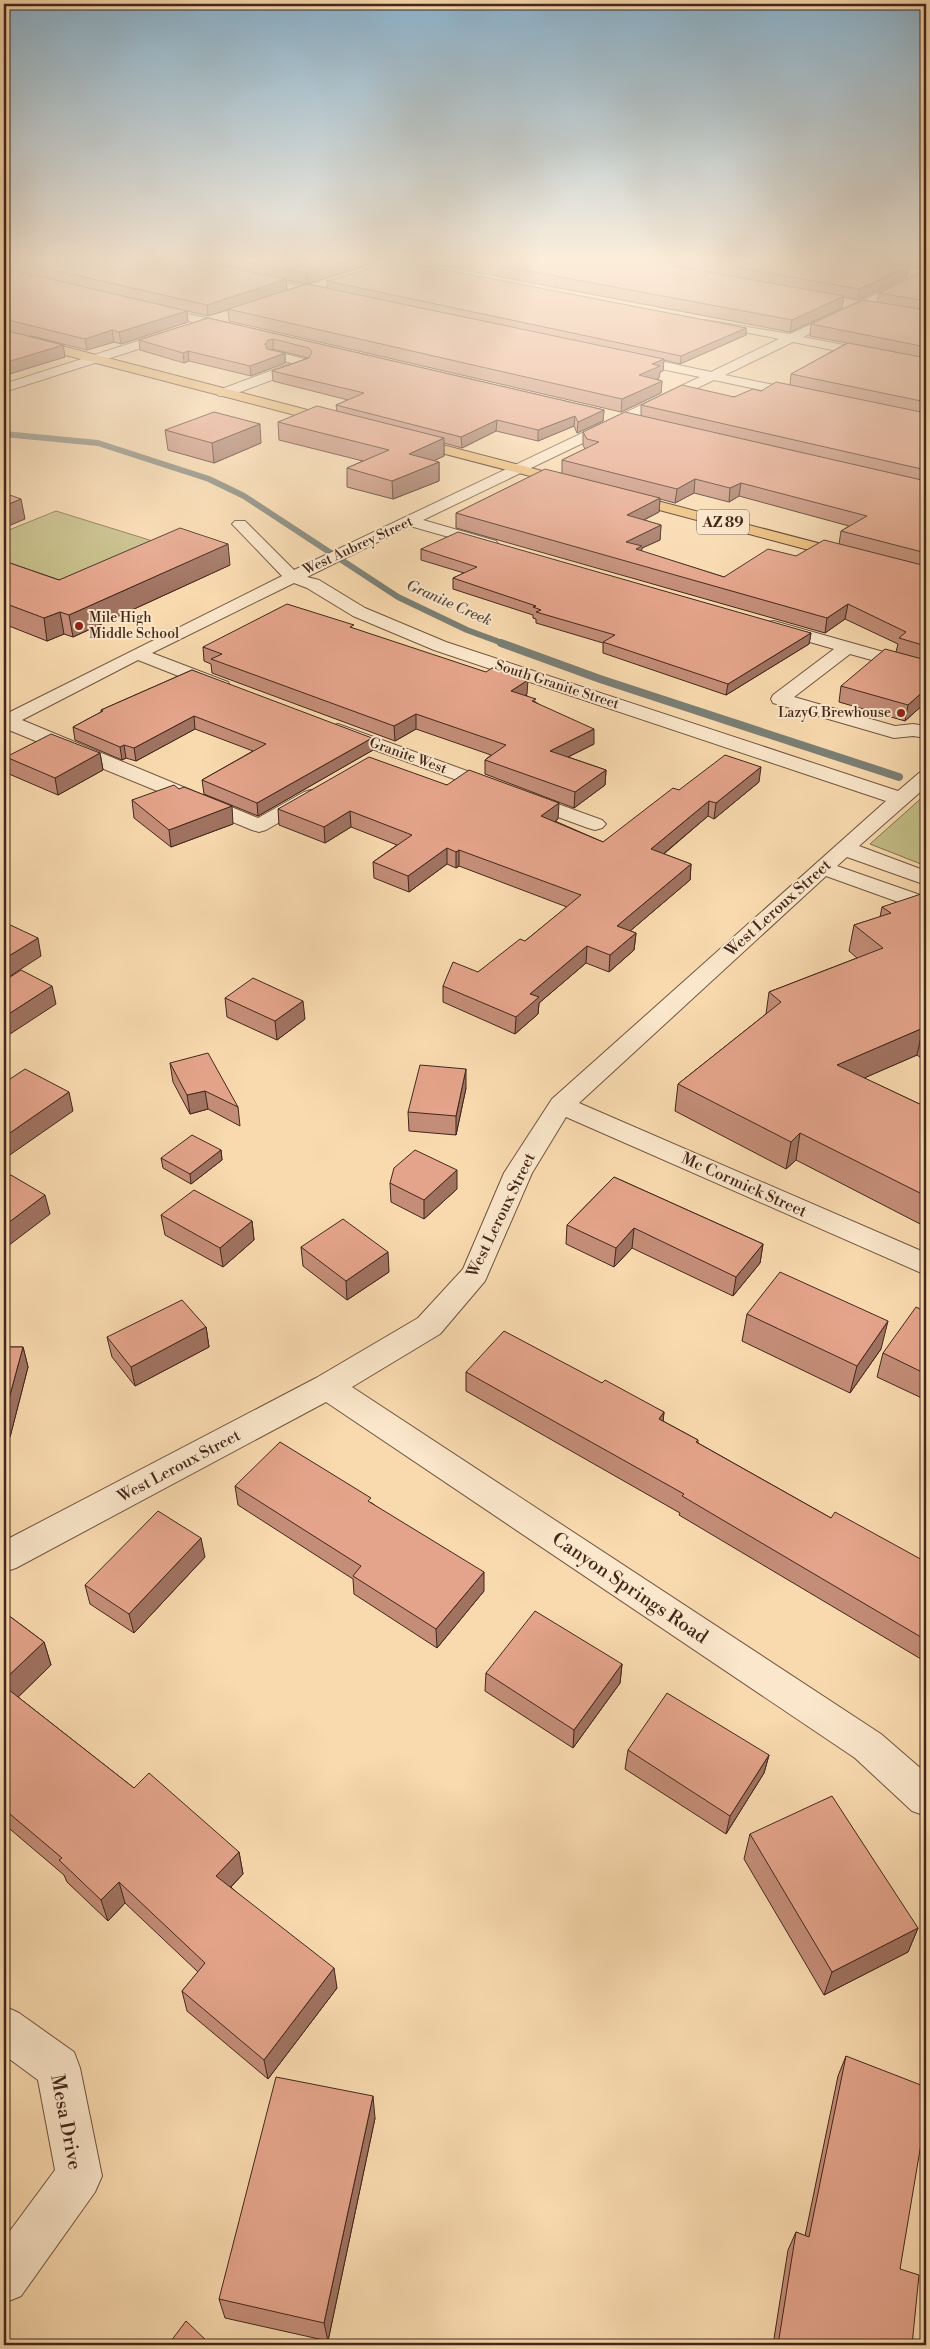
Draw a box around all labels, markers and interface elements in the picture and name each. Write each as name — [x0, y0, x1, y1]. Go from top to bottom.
road number: AZ 89 — [697, 510, 749, 534]
street label: West Aubrey Street — [299, 513, 416, 580]
water label: Granite Creek — [403, 576, 495, 630]
place label: Mile High Middle School — [89, 609, 179, 643]
marker: Mile High Middle School — [73, 620, 85, 632]
street label: South Granite Street — [493, 656, 621, 714]
place label: LazyG Brewhouse — [778, 704, 891, 722]
marker: LazyG Brewhouse — [895, 707, 907, 719]
street label: Granite West — [367, 734, 449, 778]
street label: West Leroux Street — [720, 855, 835, 962]
street label: Mc Cormick Street — [678, 1148, 810, 1222]
street label: West Leroux Street — [462, 1149, 540, 1281]
street label: West Leroux Street — [113, 1425, 244, 1507]
street label: Canyon Springs Road — [548, 1527, 713, 1649]
street label: Mesa Drive — [45, 2072, 87, 2172]

